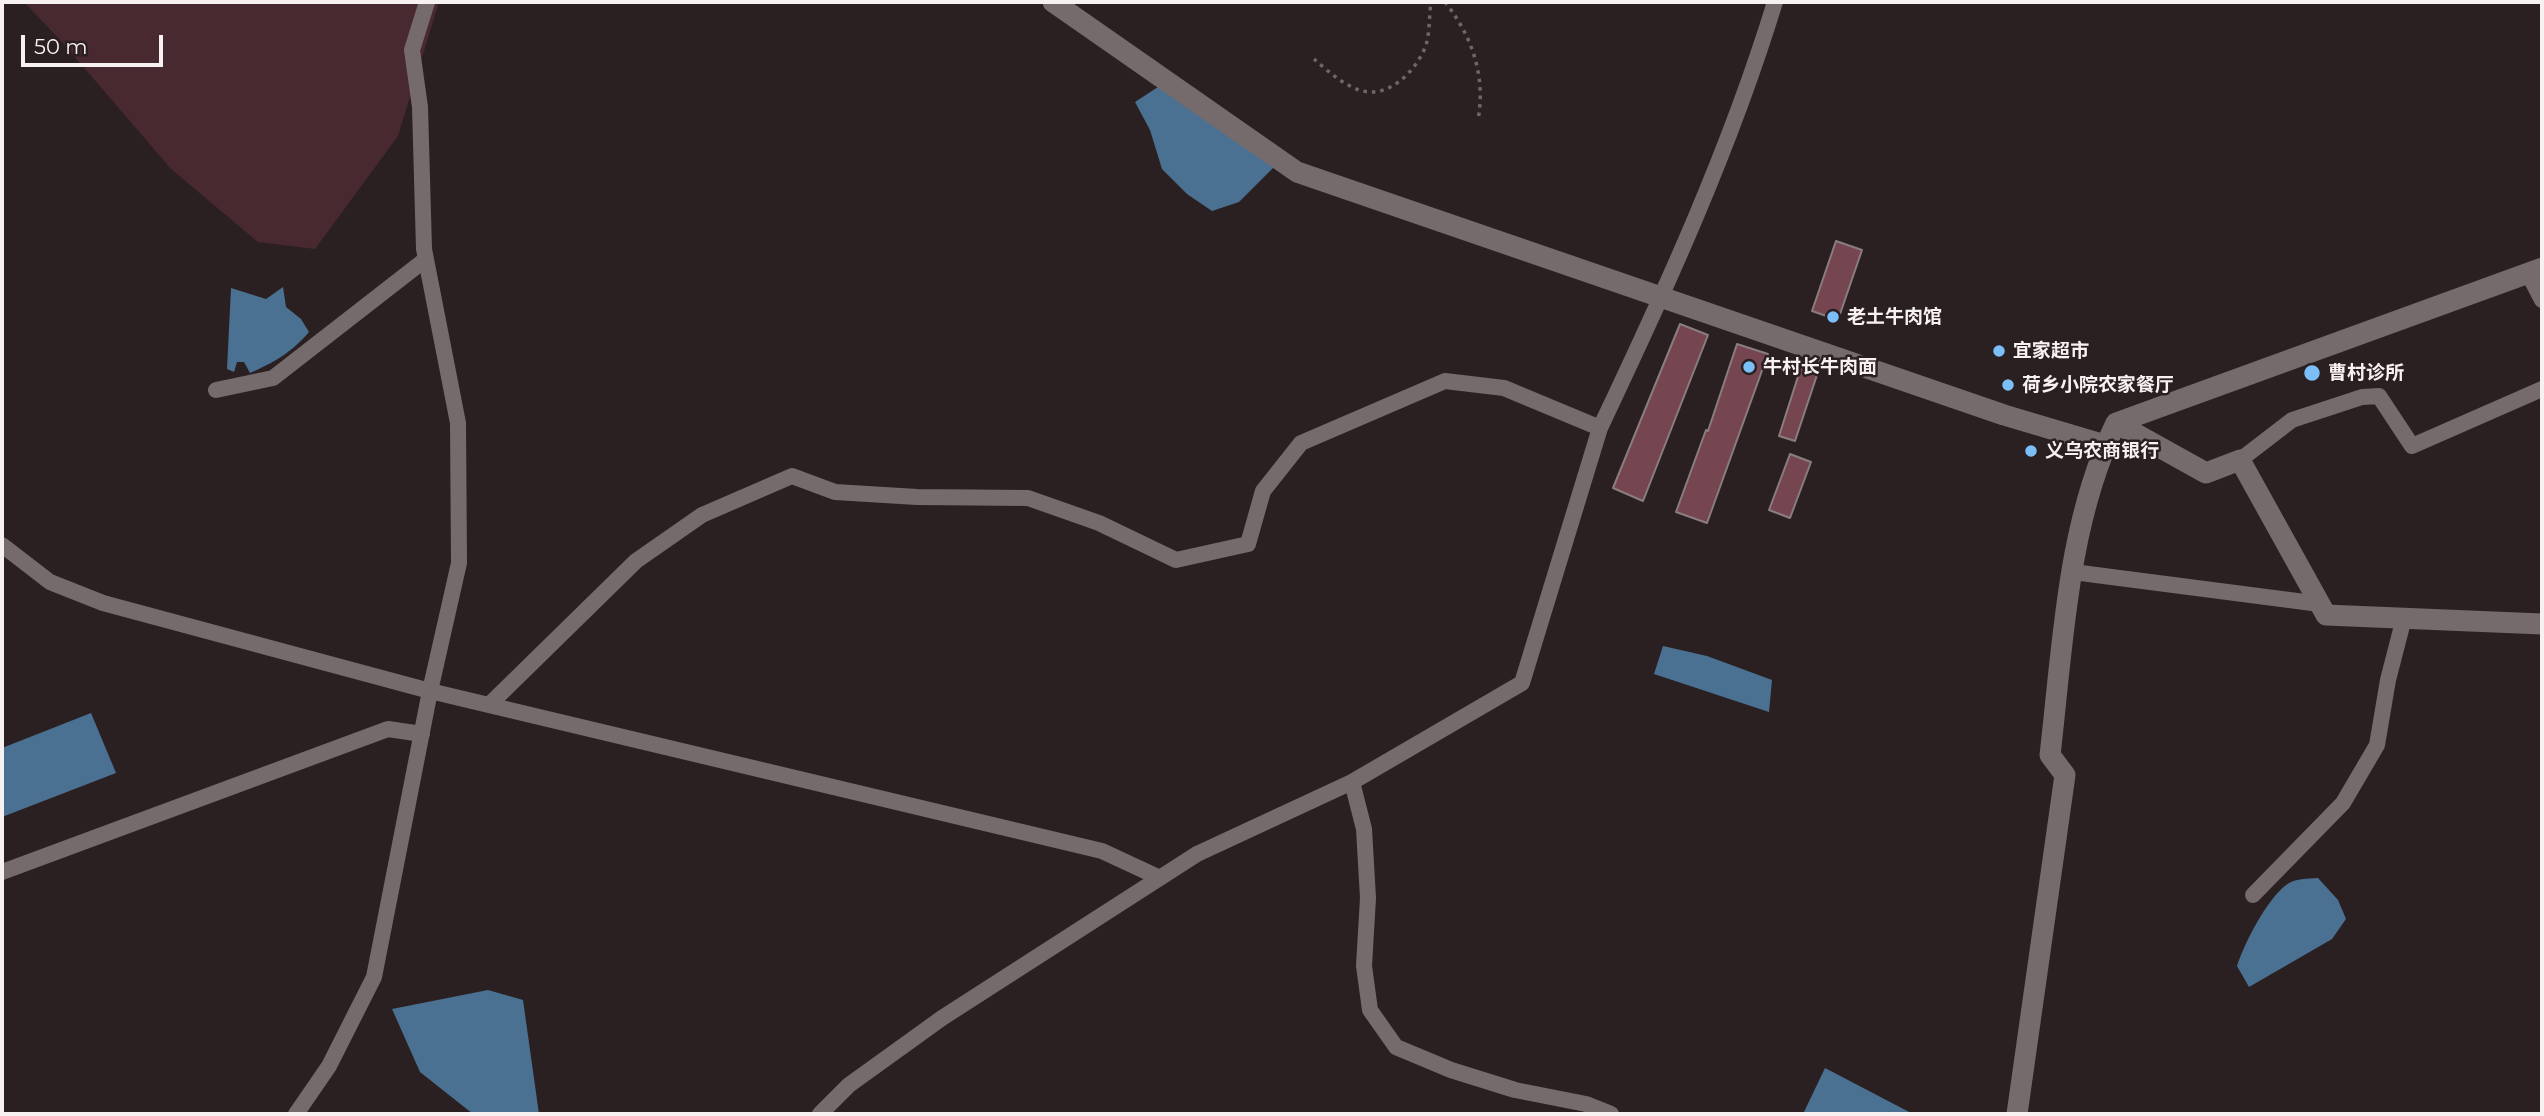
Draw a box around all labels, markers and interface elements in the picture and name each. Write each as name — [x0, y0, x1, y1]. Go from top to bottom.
scale bar — [24, 21, 166, 65]
text: 50 m — [34, 34, 88, 59]
place label: 老土牛肉馆 — [1847, 306, 1942, 328]
marker: 老土牛肉馆 — [1825, 309, 1841, 325]
place label: 宜家超市 — [2013, 340, 2089, 362]
marker: 宜家超市 — [1991, 343, 2007, 359]
place label: 牛村长牛肉面 — [1763, 356, 1877, 378]
marker: 牛村长牛肉面 — [1741, 359, 1757, 375]
place label: 曹村诊所 — [2328, 362, 2404, 384]
marker: 曹村诊所 — [2302, 363, 2322, 383]
place label: 荷乡小院农家餐厅 — [2022, 374, 2174, 396]
marker: 荷乡小院农家餐厅 — [2000, 377, 2016, 393]
place label: 义乌农商银行 — [2045, 440, 2159, 462]
marker: 义乌农商银行 — [2023, 443, 2039, 459]

